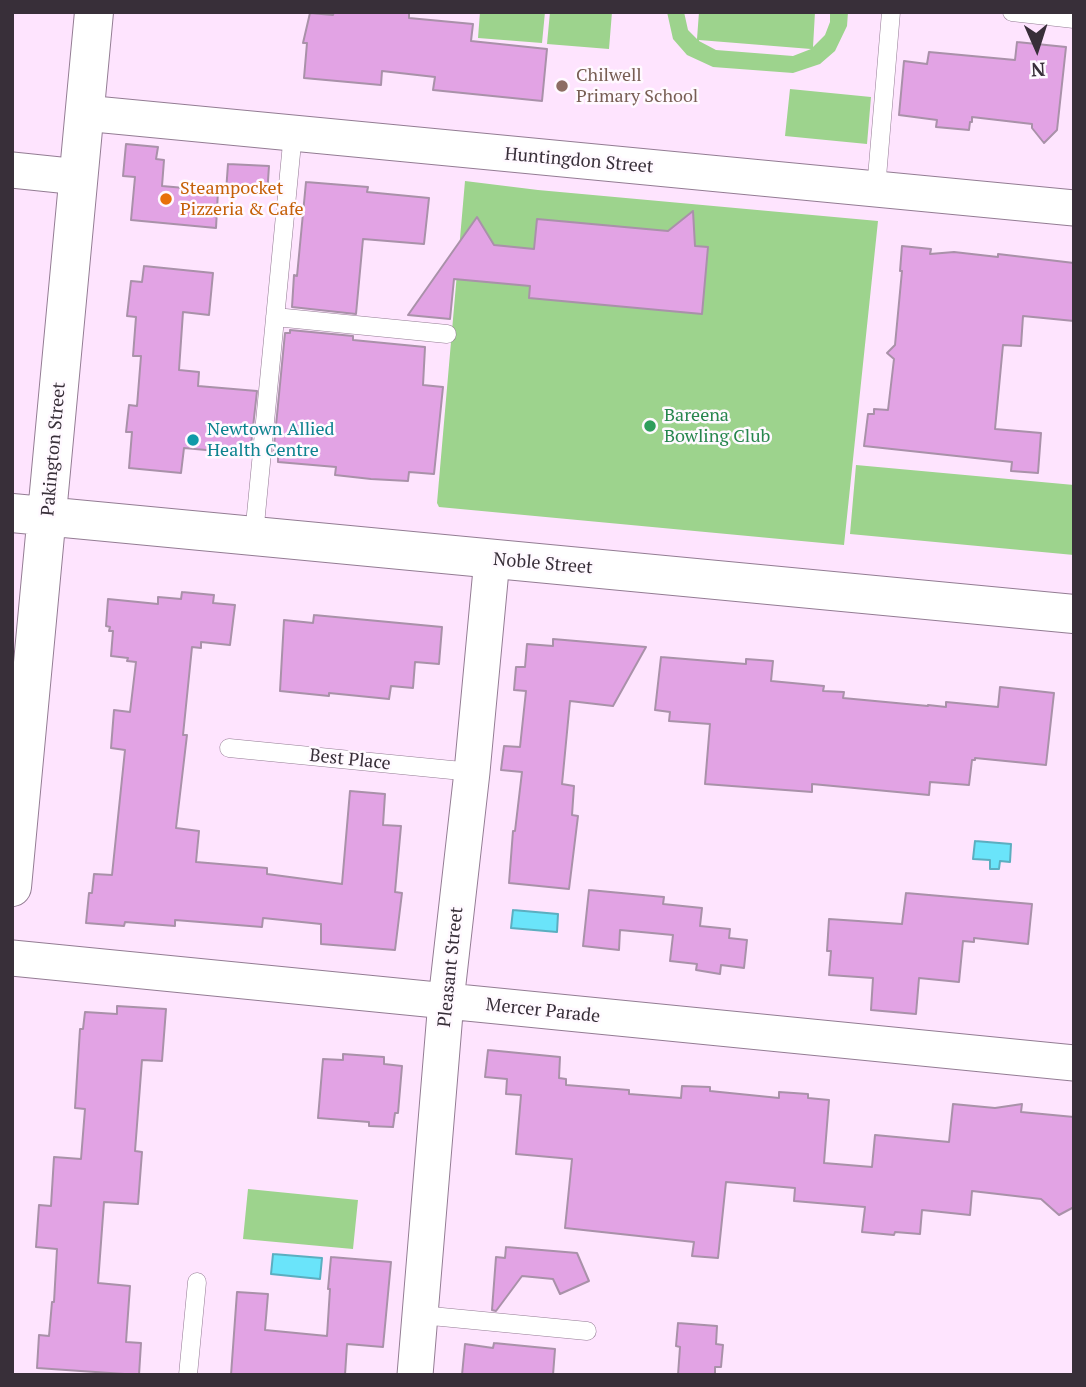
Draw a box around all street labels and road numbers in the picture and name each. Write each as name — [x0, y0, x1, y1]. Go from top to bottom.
street label: Huntingdon Street — [504, 144, 654, 178]
street label: Pakington Street — [37, 381, 71, 517]
street label: Noble Street — [492, 549, 594, 579]
street label: Best Place — [308, 745, 392, 775]
street label: Pleasant Street — [434, 906, 468, 1028]
street label: Mercer Parade — [485, 994, 601, 1028]

